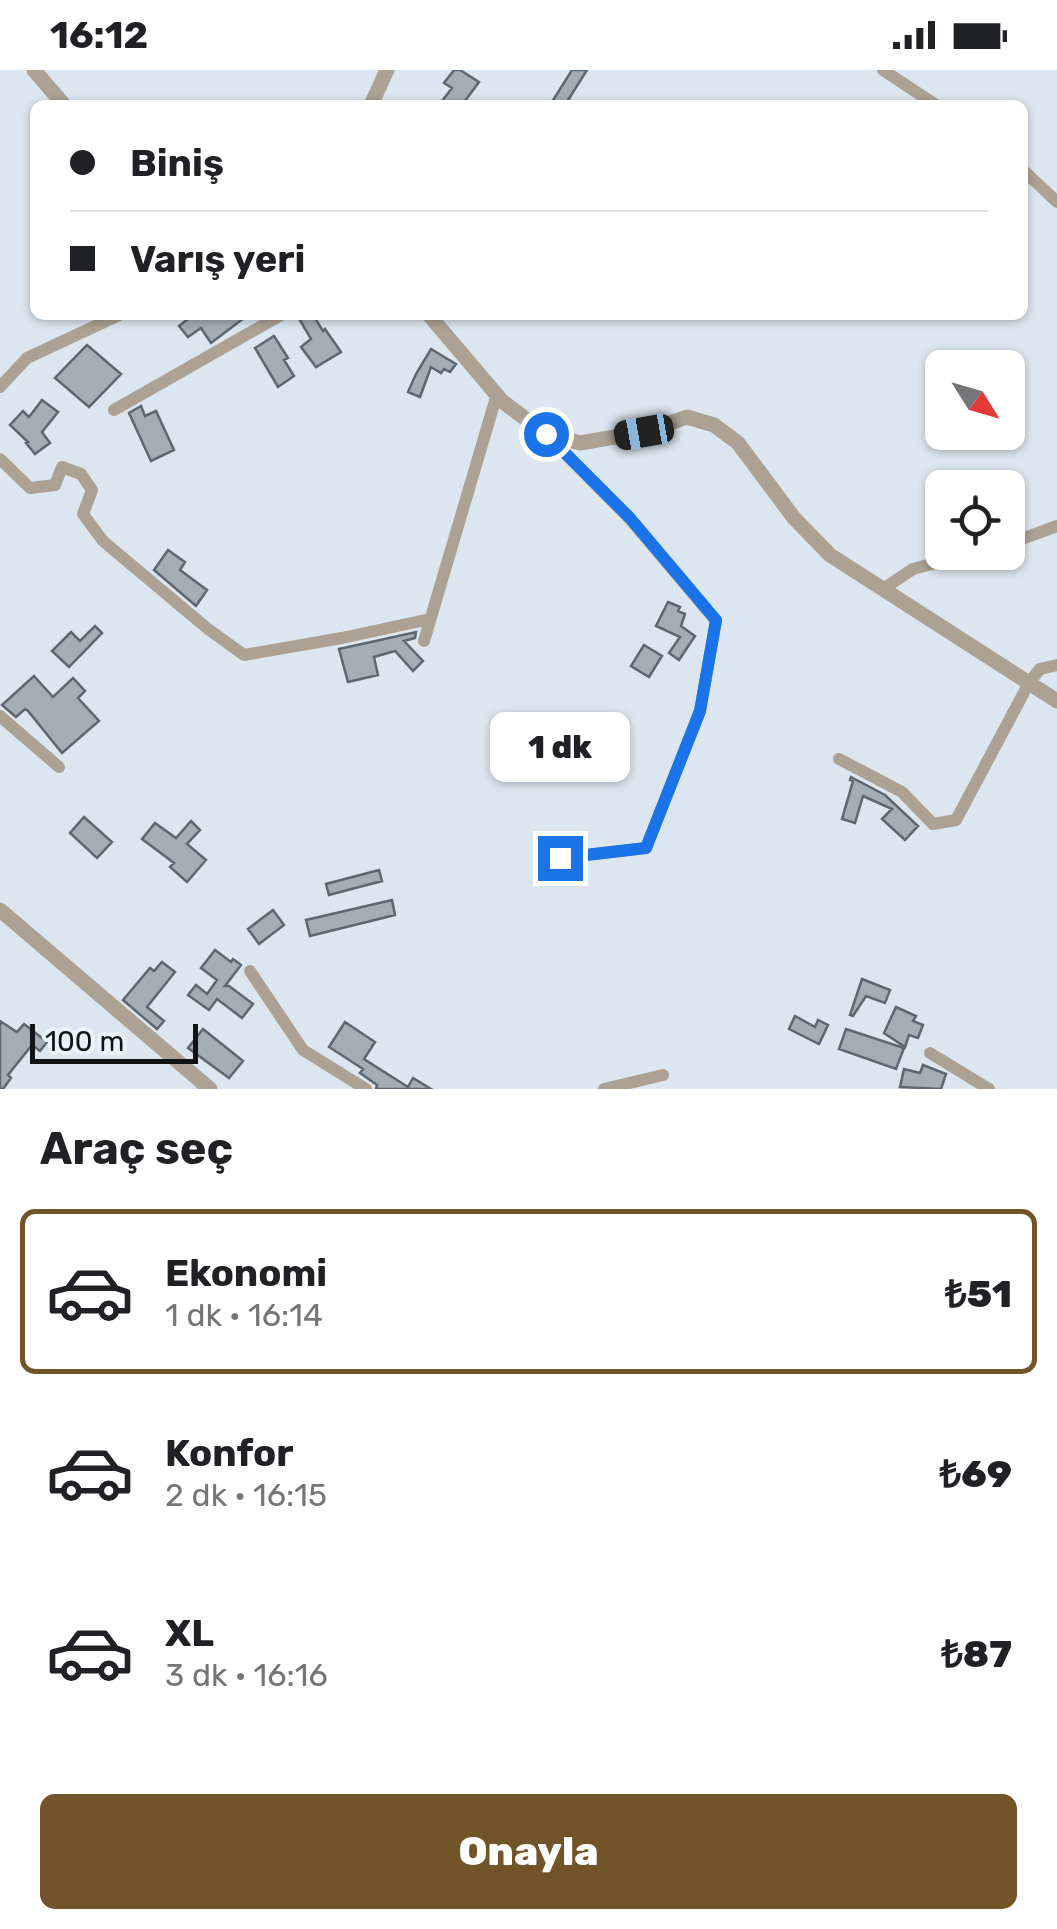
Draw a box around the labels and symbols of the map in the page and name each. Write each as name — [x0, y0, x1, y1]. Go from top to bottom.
north arrow — [925, 350, 1025, 450]
route start — [524, 412, 569, 457]
car — [612, 412, 676, 452]
callout: 1 dk — [490, 713, 630, 783]
route end — [538, 836, 583, 881]
scale bar — [30, 1019, 198, 1064]

